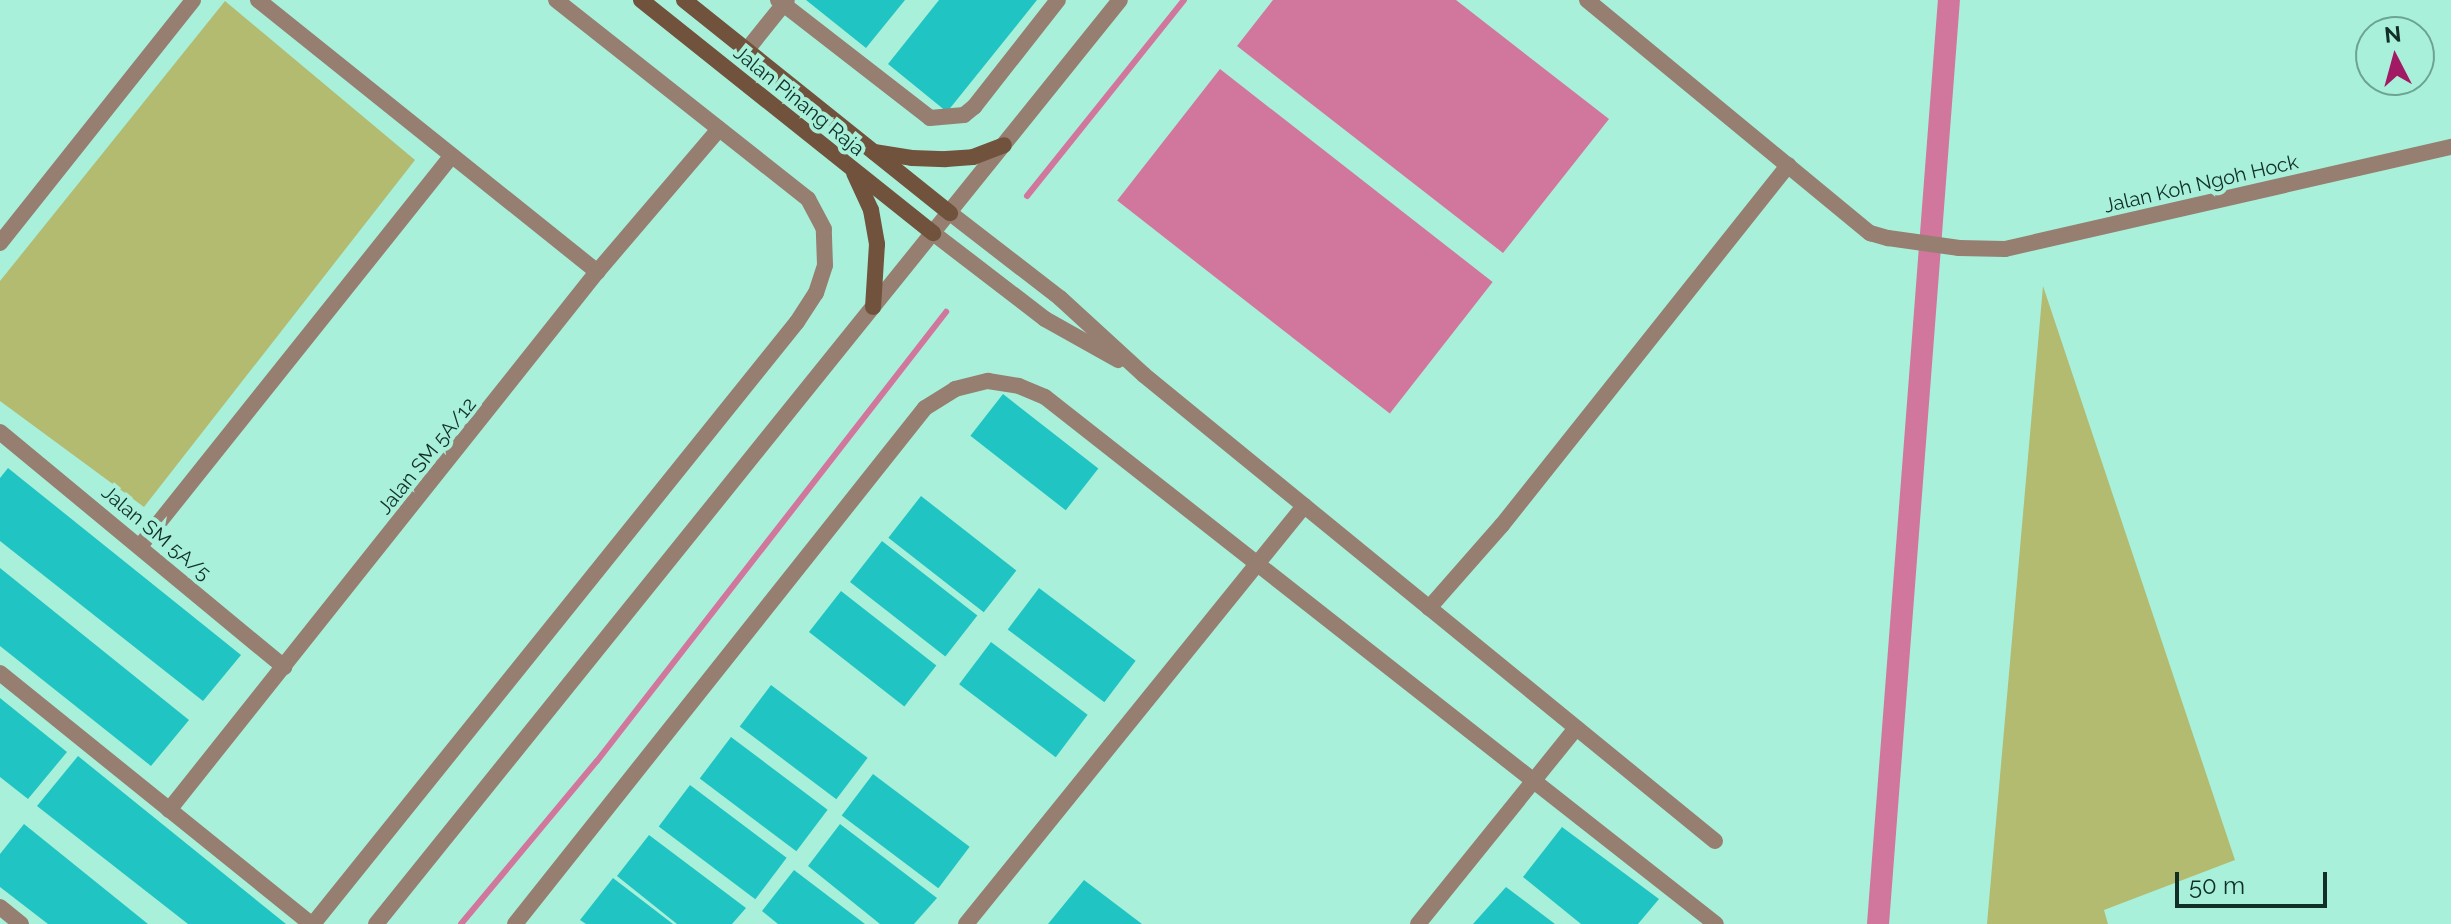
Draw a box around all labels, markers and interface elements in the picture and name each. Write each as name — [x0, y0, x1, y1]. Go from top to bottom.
north arrow — [2355, 16, 2435, 96]
text: N — [2383, 20, 2402, 48]
street label: Jalan Pinang Raja — [729, 41, 869, 161]
street label: Jalan Koh Ngoh Hock — [2101, 150, 2301, 218]
street label: Jalan SM 5A/12 — [373, 393, 481, 519]
street label: Jalan SM 5A/5 — [97, 480, 215, 586]
scale bar — [2179, 856, 2331, 906]
text: 50 m — [2189, 871, 2245, 900]

